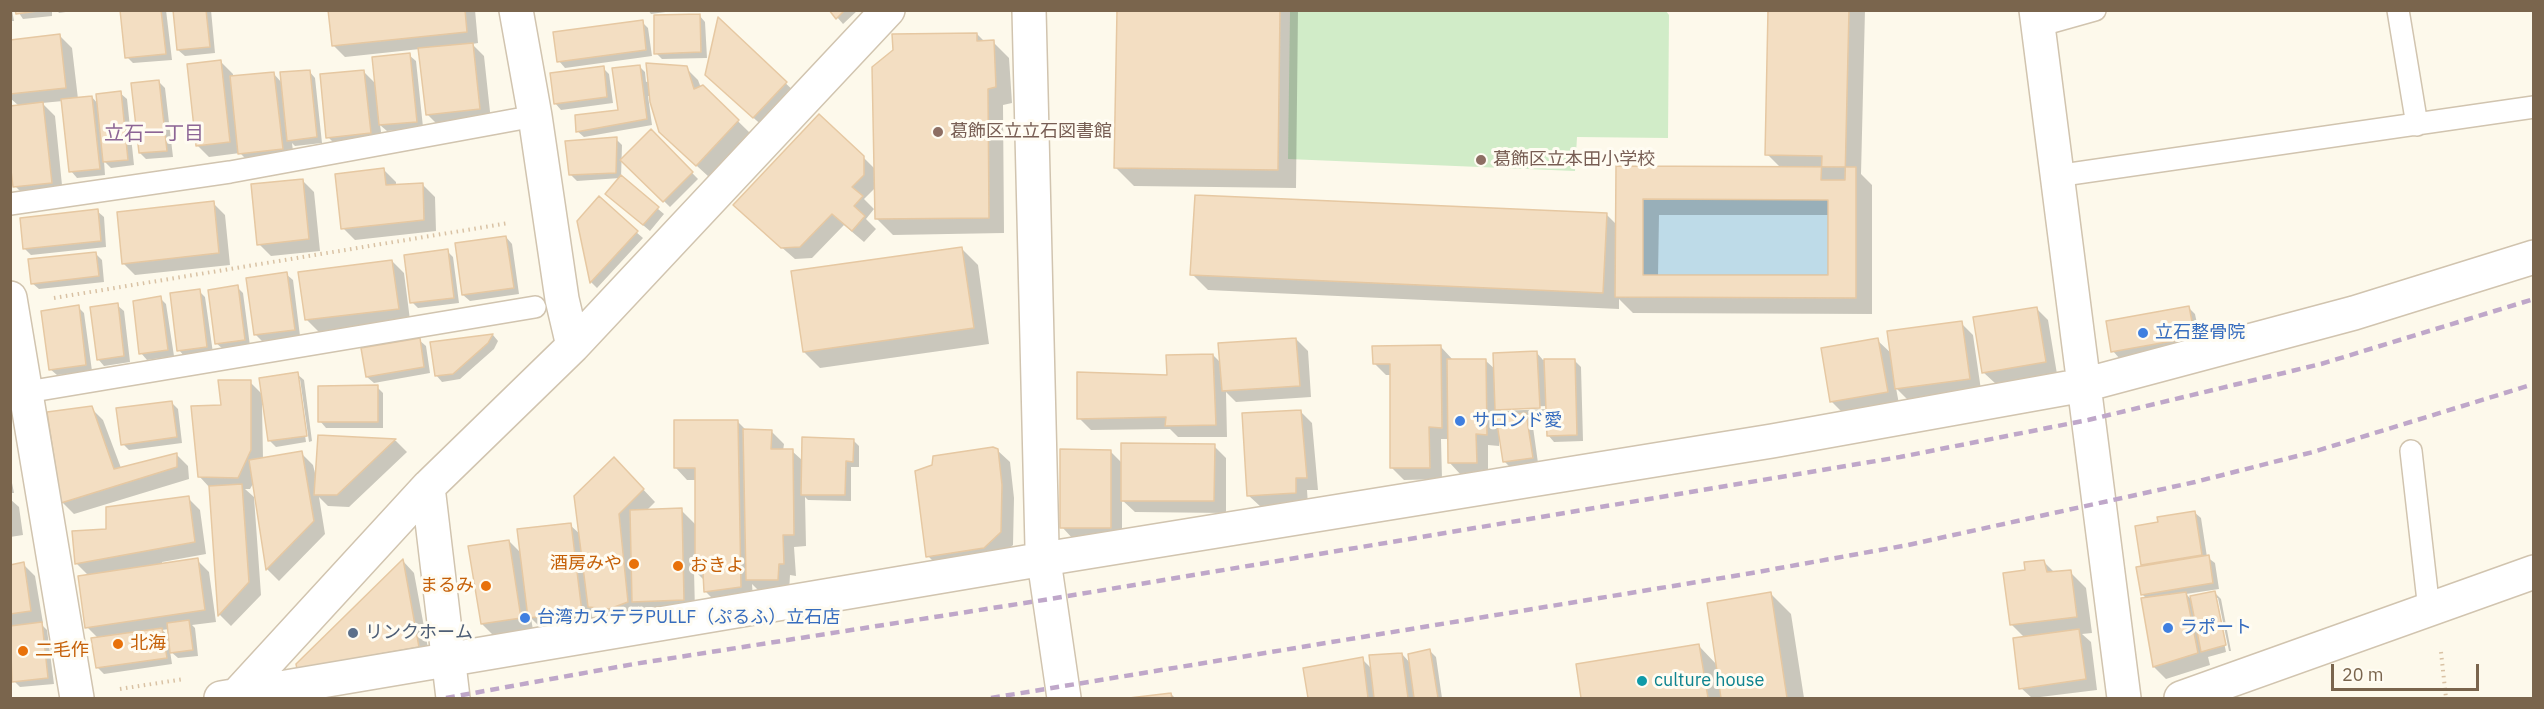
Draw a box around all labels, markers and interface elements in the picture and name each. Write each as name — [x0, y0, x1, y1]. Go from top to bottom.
place label: 葛飾区立立石図書館 — [950, 121, 1112, 143]
district label: 立石一丁目 — [104, 122, 204, 146]
marker: 葛飾区立立石図書館 — [931, 125, 945, 139]
place label: 葛飾区立本田小学校 — [1493, 149, 1655, 171]
marker: 葛飾区立本田小学校 — [1474, 153, 1488, 167]
place label: 立石整骨院 — [2155, 322, 2245, 344]
marker: 立石整骨院 — [2136, 326, 2150, 340]
place label: サロンド愛 — [1472, 410, 1562, 432]
marker: サロンド愛 — [1453, 414, 1467, 428]
place label: 酒房みや — [550, 553, 622, 575]
place label: おきよ — [690, 555, 744, 577]
marker: 酒房みや — [627, 557, 641, 571]
marker: おきよ — [671, 559, 685, 573]
place label: まるみ — [420, 575, 474, 597]
marker: まるみ — [479, 579, 493, 593]
place label: 台湾カステラPULLF（ぷるふ）立石店 — [537, 607, 840, 629]
marker: 台湾カステラPULLF（ぷるふ）立石店 — [518, 611, 532, 625]
place label: ラポート — [2180, 617, 2252, 639]
marker: ラポート — [2161, 621, 2175, 635]
place label: リンクホーム — [365, 622, 473, 644]
marker: リンクホーム — [346, 626, 360, 640]
place label: 北海 — [130, 633, 166, 655]
marker: 北海 — [111, 637, 125, 651]
place label: 二毛作 — [35, 640, 89, 662]
marker: 二毛作 — [16, 644, 30, 658]
scale bar — [2334, 652, 2482, 690]
text: 20 m — [2342, 663, 2384, 686]
place label: culture house — [1654, 670, 1764, 692]
marker: culture house — [1635, 674, 1649, 688]

